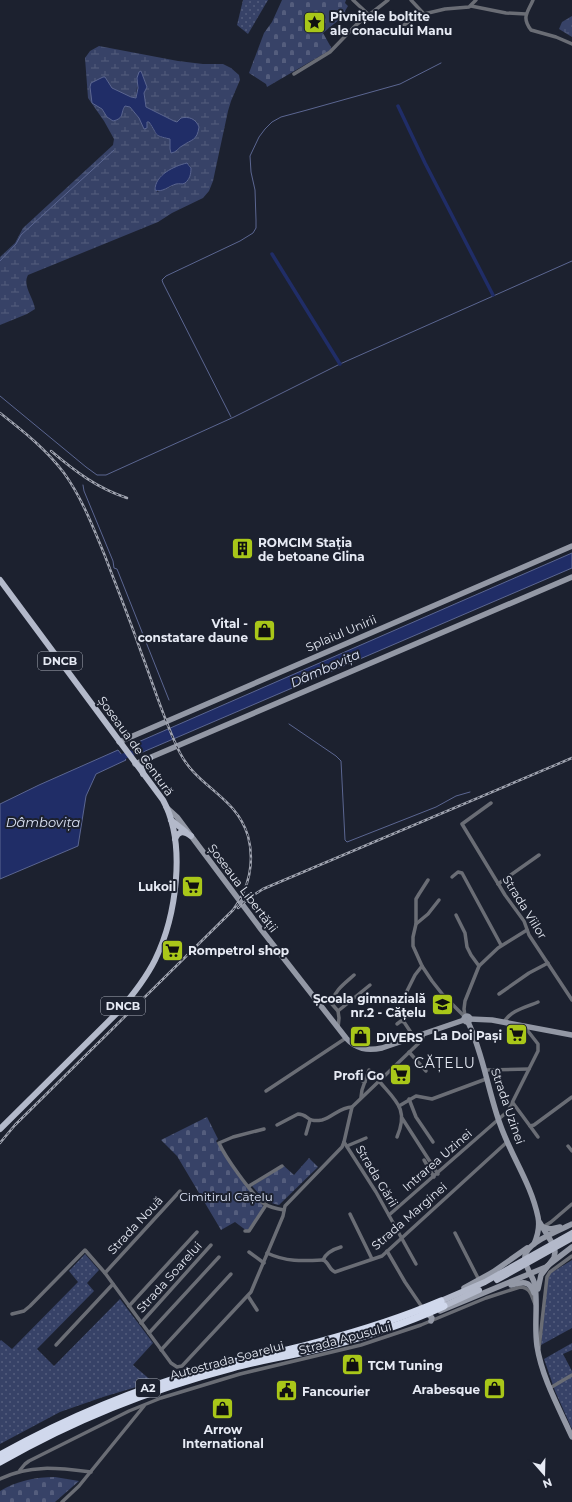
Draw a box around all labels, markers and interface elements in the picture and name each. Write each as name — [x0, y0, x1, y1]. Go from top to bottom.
place label: Pivnițele boltite ale conacului Manu — [330, 9, 452, 38]
place icon: Pivnițele boltite ale conacului Manu — [301, 10, 327, 36]
place label: ROMCIM Stația de betoane Glina — [258, 535, 365, 564]
building icon: ROMCIM Stația de betoane Glina — [229, 536, 255, 562]
street label: Splaiul Unirii — [303, 611, 379, 655]
place label: Vital - constatare daune — [138, 616, 248, 645]
shop icon: Vital - constatare daune — [251, 617, 277, 643]
water label: Dâmbovița — [288, 645, 363, 691]
road number: DNCB — [38, 652, 82, 670]
street label: Șoseaua de Centură — [95, 693, 177, 799]
water label: Dâmbovița — [6, 814, 80, 831]
street label: Șoseaua Libertății — [205, 841, 281, 935]
street label: Strada Viilor — [500, 872, 551, 942]
supermarket icon: Lukoil — [179, 873, 205, 899]
place label: Lukoil — [138, 879, 176, 894]
supermarket icon: Rompetrol shop — [160, 937, 186, 963]
place label: Rompetrol shop — [188, 943, 289, 958]
place label: Școala gimnazială nr.2 - Cățelu — [313, 991, 426, 1020]
school or university icon: Școala gimnazială nr.2 - Cățelu — [429, 992, 455, 1018]
road number: DNCB — [101, 997, 145, 1015]
supermarket icon: La Doi Pași — [504, 1022, 530, 1048]
shop icon: DIVERS — [347, 1024, 373, 1050]
place label: La Doi Pași — [433, 1028, 502, 1043]
place label: DIVERS — [376, 1030, 423, 1045]
district label: CĂȚELU — [414, 1054, 476, 1073]
supermarket icon: Profi Go — [387, 1062, 413, 1088]
street label: Strada Uzinei — [488, 1066, 528, 1146]
place label: Profi Go — [334, 1068, 384, 1083]
street label: Intrarea Uzinei — [399, 1126, 475, 1194]
street label: Strada Gării — [353, 1142, 401, 1210]
street label: Strada Marginei — [368, 1179, 450, 1253]
park label: Cimitirul Cățelu — [179, 1189, 273, 1204]
street label: Strada Nouă — [104, 1193, 166, 1257]
street label: Strada Soarelui — [133, 1238, 205, 1316]
street label: Strada Apusului — [297, 1318, 393, 1358]
street label: Autostrada Soarelui — [168, 1338, 286, 1382]
shop icon: TCM Tuning — [339, 1352, 365, 1378]
place label: TCM Tuning — [368, 1358, 443, 1373]
shop icon: Arabesque — [482, 1376, 508, 1402]
public building icon: Fancourier — [274, 1378, 300, 1404]
road number: A2 — [136, 1379, 160, 1397]
place label: Arabesque — [411, 1382, 480, 1397]
place label: Fancourier — [302, 1384, 370, 1399]
shop icon: Arrow International — [210, 1395, 236, 1421]
place label: Arrow International — [182, 1422, 264, 1451]
north arrow — [524, 1454, 564, 1494]
text: N — [541, 1475, 554, 1491]

